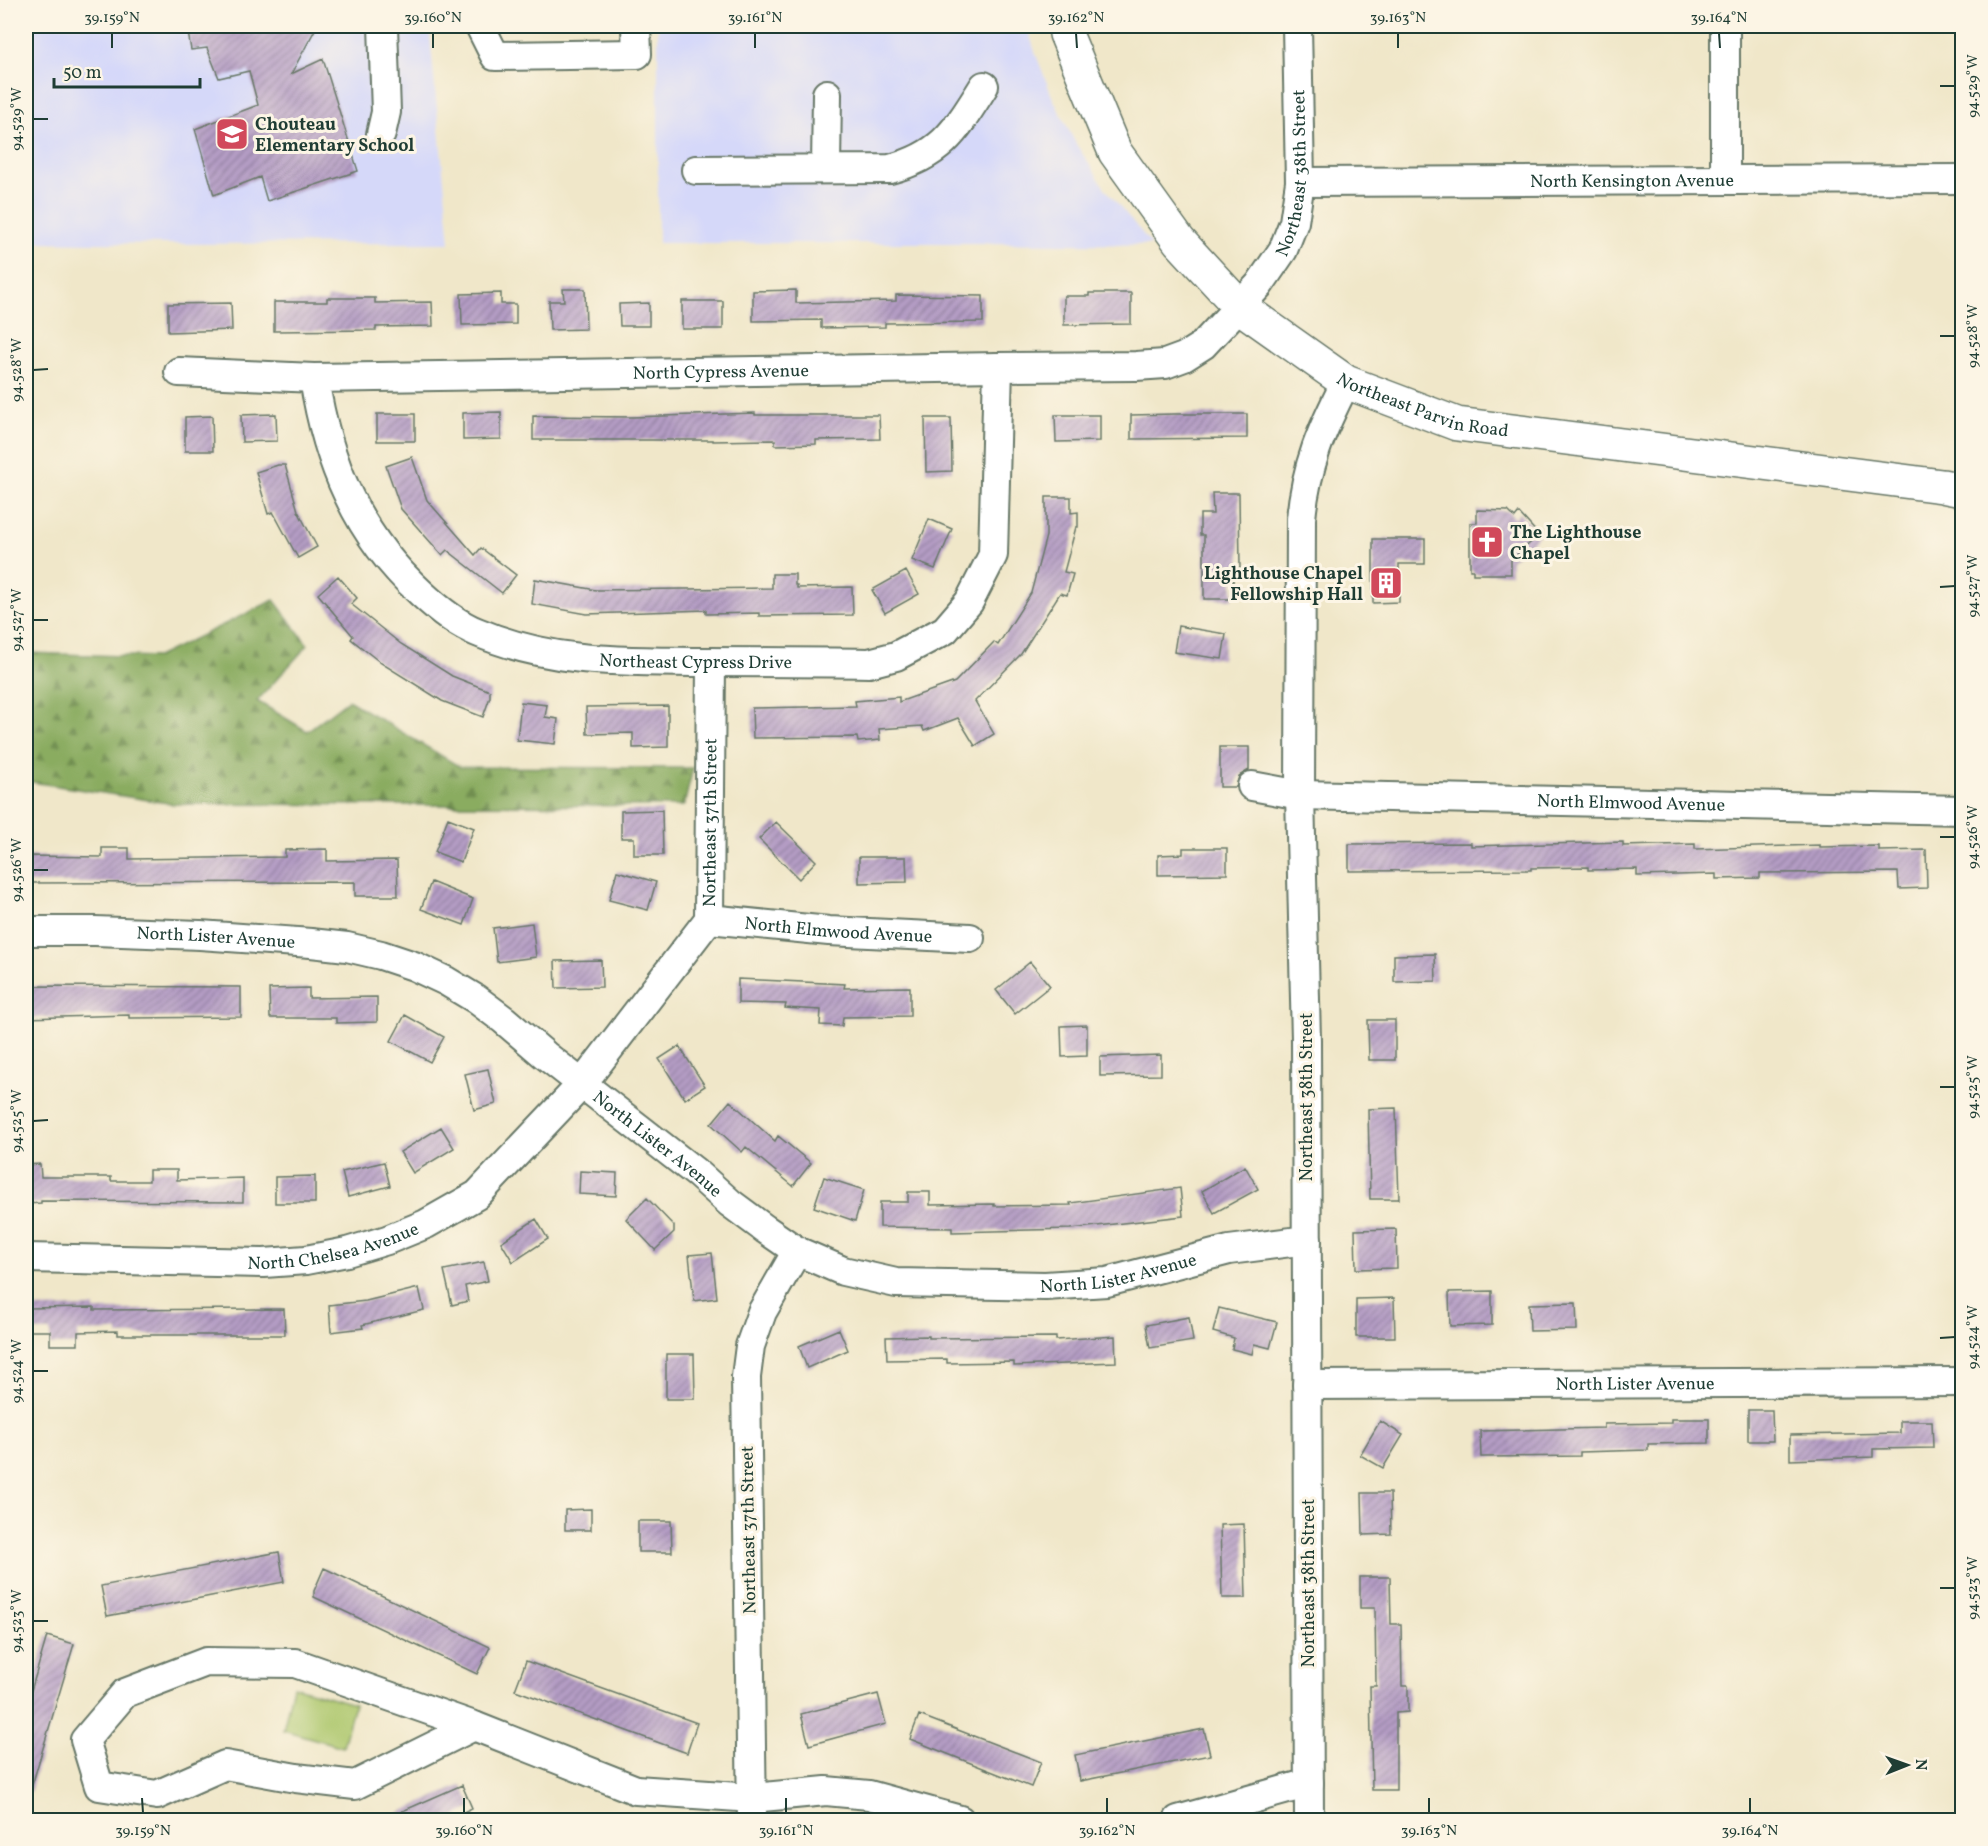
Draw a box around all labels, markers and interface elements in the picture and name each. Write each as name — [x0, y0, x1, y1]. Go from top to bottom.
text: 39.159°N — [84, 8, 140, 29]
text: 39.160°N — [404, 8, 462, 29]
text: 39.161°N — [728, 8, 782, 29]
text: 39.162°N — [1048, 8, 1104, 29]
text: 39.163°N — [1370, 8, 1426, 29]
text: 39.164°N — [1691, 8, 1747, 29]
scale bar — [54, 51, 200, 89]
text: 94.529°W — [1963, 54, 1984, 118]
text: 50 m — [63, 61, 102, 86]
text: 94.529°W — [7, 87, 28, 151]
street label: Northeast 38th Street — [1271, 89, 1314, 261]
place label: Chouteau Elementary School — [255, 113, 415, 159]
school or university icon: Chouteau Elementary School — [214, 116, 250, 152]
street label: North Kensington Avenue — [1530, 169, 1734, 195]
text: 94.528°W — [1963, 304, 1984, 368]
text: 94.528°W — [7, 338, 28, 402]
street label: North Cypress Avenue — [632, 359, 809, 387]
street label: Northeast Parvin Road — [1331, 368, 1510, 444]
place label: The Lighthouse Chapel — [1510, 521, 1641, 567]
church icon: The Lighthouse Chapel — [1469, 524, 1505, 560]
text: 94.527°W — [1963, 554, 1984, 618]
place label: Lighthouse Chapel Fellowship Hall — [1204, 562, 1363, 608]
building icon: Lighthouse Chapel Fellowship Hall — [1368, 565, 1404, 601]
text: 94.527°W — [7, 588, 28, 652]
street label: Northeast Cypress Drive — [598, 648, 792, 676]
street label: Northeast 37th Street — [698, 738, 724, 907]
street label: North Elmwood Avenue — [1537, 789, 1725, 819]
text: 94.526°W — [1963, 805, 1984, 869]
text: 94.526°W — [7, 838, 28, 902]
street label: North Elmwood Avenue — [743, 912, 933, 950]
street label: North Lister Avenue — [136, 922, 296, 956]
street label: Northeast 38th Street — [1295, 1013, 1320, 1181]
text: 94.525°W — [1963, 1055, 1984, 1119]
street label: North Lister Avenue — [587, 1086, 727, 1204]
text: 94.525°W — [7, 1089, 28, 1153]
street label: North Chelsea Avenue — [247, 1217, 423, 1277]
street label: North Lister Avenue — [1039, 1248, 1199, 1300]
text: 94.524°W — [1963, 1305, 1984, 1369]
text: 94.524°W — [7, 1339, 28, 1403]
street label: North Lister Avenue — [1555, 1372, 1715, 1398]
street label: Northeast 37th Street — [736, 1446, 763, 1614]
street label: Northeast 38th Street — [1297, 1499, 1322, 1667]
text: 94.523°W — [1963, 1556, 1984, 1620]
text: 94.523°W — [7, 1589, 28, 1653]
north arrow — [1877, 1735, 1937, 1795]
text: N — [1909, 1759, 1931, 1771]
text: 39.159°N — [115, 1821, 171, 1842]
text: 39.160°N — [435, 1821, 493, 1842]
text: 39.161°N — [759, 1821, 813, 1842]
text: 39.162°N — [1079, 1821, 1135, 1842]
text: 39.163°N — [1401, 1821, 1457, 1842]
text: 39.164°N — [1722, 1821, 1778, 1842]

